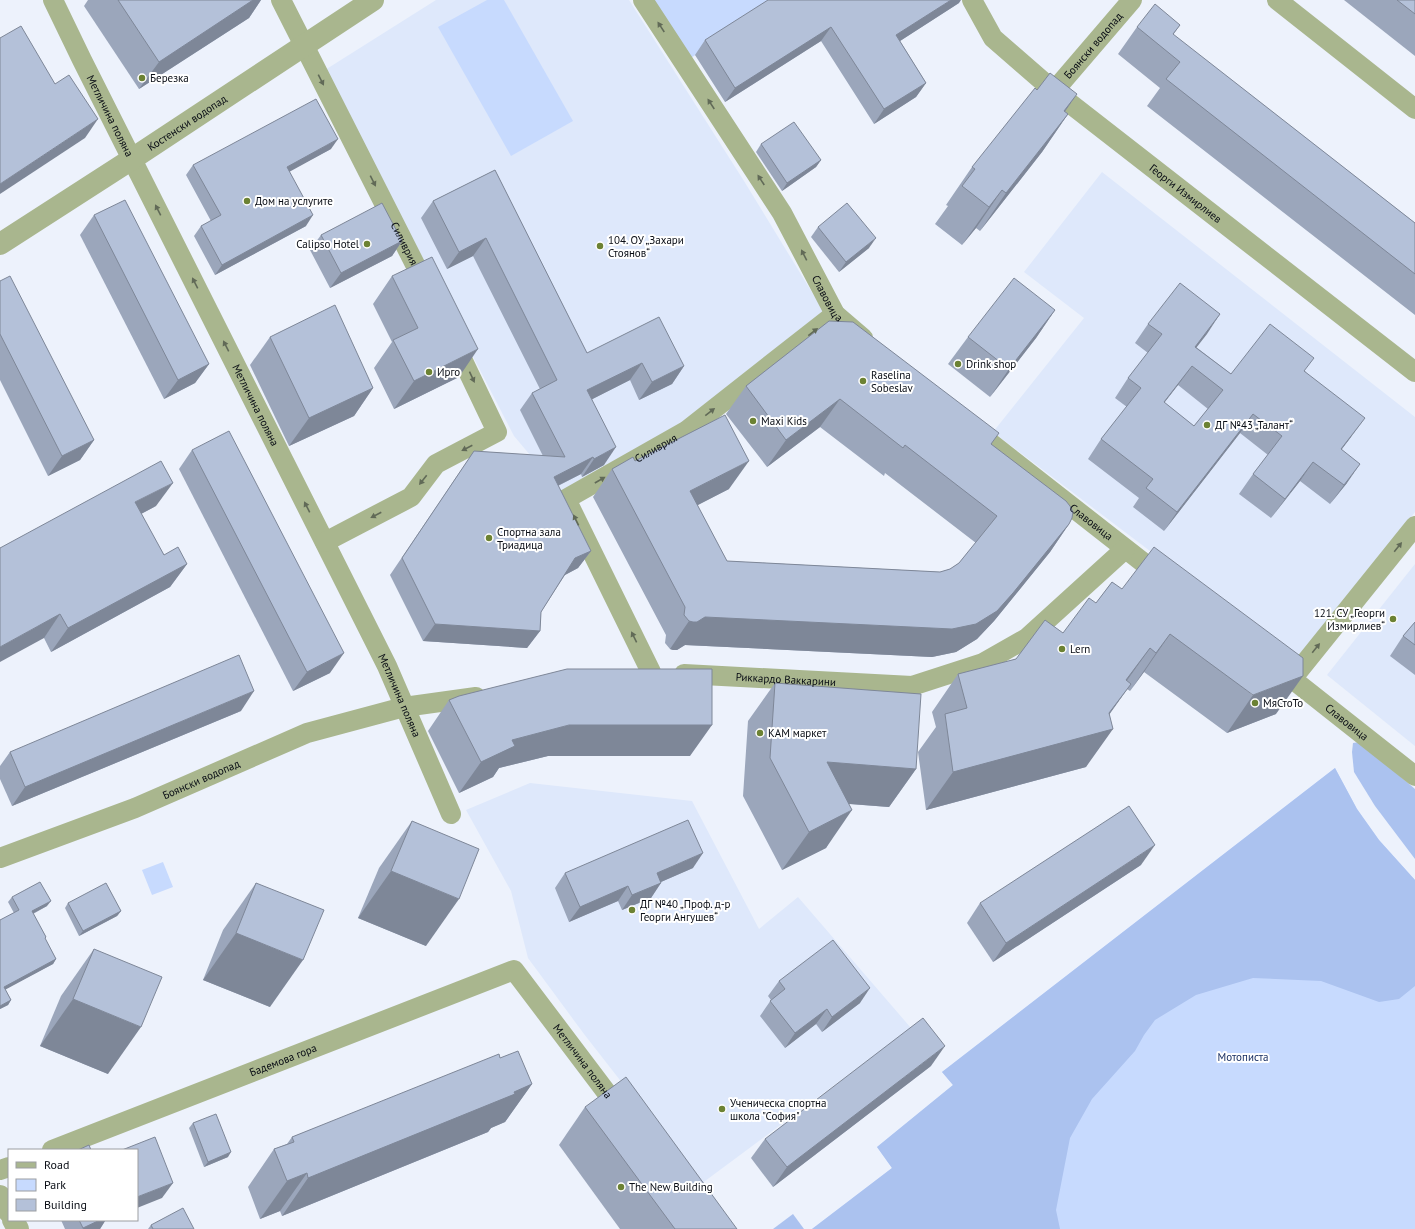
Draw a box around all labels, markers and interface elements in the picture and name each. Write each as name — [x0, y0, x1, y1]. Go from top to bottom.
street label: Боянски водопад — [1061, 9, 1125, 81]
one-way arrow — [657, 22, 665, 32]
place label: Березка — [150, 71, 189, 85]
street label: Метличина поляна — [84, 72, 136, 159]
marker: Березка — [137, 73, 147, 83]
one-way arrow — [318, 74, 325, 85]
street label: Костенски водопад — [145, 91, 229, 154]
one-way arrow — [707, 99, 715, 109]
street label: Георги Измирлиев — [1147, 161, 1225, 226]
one-way arrow — [370, 175, 376, 187]
one-way arrow — [757, 175, 765, 185]
place label: Дом на услугите — [255, 194, 333, 208]
marker: Дом на услугите — [242, 196, 252, 206]
one-way arrow — [155, 204, 161, 216]
street label: Силиврия — [388, 220, 421, 267]
place label: 104. ОУ „Захари Стоянов“ — [608, 233, 684, 260]
place label: Calipso Hotel — [296, 237, 360, 251]
marker: Calipso Hotel — [362, 239, 372, 249]
marker: 104. ОУ „Захари Стоянов“ — [595, 241, 605, 251]
one-way arrow — [801, 249, 807, 261]
street label: Славовица — [809, 273, 846, 325]
one-way arrow — [192, 278, 198, 289]
one-way arrow — [807, 327, 818, 336]
one-way arrow — [223, 340, 229, 351]
place label: Drink shop — [966, 357, 1016, 371]
marker: Drink shop — [953, 359, 963, 369]
street label: Метличина поляна — [229, 362, 282, 448]
place label: Ирго — [437, 365, 460, 379]
marker: Ирго — [424, 367, 434, 377]
place label: Raselina Sobeslav — [871, 368, 914, 395]
one-way arrow — [469, 372, 475, 383]
marker: Raselina Sobeslav — [858, 376, 868, 386]
one-way arrow — [705, 407, 716, 416]
place label: Maxi Kids — [761, 414, 807, 428]
marker: Maxi Kids — [748, 416, 758, 426]
place label: ДГ №43 „Талант“ — [1215, 418, 1293, 432]
marker: ДГ №43 „Талант“ — [1202, 420, 1212, 430]
street label: Силиврия — [632, 431, 680, 466]
one-way arrow — [461, 445, 473, 451]
one-way arrow — [419, 475, 428, 486]
one-way arrow — [594, 476, 606, 483]
one-way arrow — [304, 501, 310, 513]
street label: Славовица — [1067, 501, 1116, 543]
one-way arrow — [370, 512, 382, 518]
one-way arrow — [573, 515, 580, 526]
place label: Спортна зала Триадица — [497, 525, 561, 552]
marker: Спортна зала Триадица — [484, 533, 494, 543]
one-way arrow — [1393, 542, 1402, 553]
place label: 121. СУ „Георги Измирлиев“ — [1314, 606, 1385, 633]
marker: 121. СУ „Георги Измирлиев“ — [1388, 614, 1398, 624]
one-way arrow — [630, 631, 637, 643]
place label: Lern — [1070, 642, 1090, 656]
one-way arrow — [1312, 643, 1321, 654]
marker: Lern — [1057, 644, 1067, 654]
street label: Метличина поляна — [375, 651, 424, 739]
street label: Риккардо Ваккарини — [735, 670, 836, 689]
place label: МяСтоТо — [1263, 696, 1303, 710]
marker: МяСтоТо — [1250, 698, 1260, 708]
street label: Славовица — [1322, 701, 1371, 744]
place label: КАМ маркет — [768, 726, 827, 740]
marker: КАМ маркет — [755, 728, 765, 738]
street label: Боянски водопад — [160, 756, 242, 802]
place label: ДГ №40 „Проф. д-р Георги Ангушев“ — [640, 897, 731, 924]
marker: ДГ №40 „Проф. д-р Георги Ангушев“ — [627, 905, 637, 915]
street label: Метличина поляна — [550, 1021, 615, 1101]
street label: Бадемова гора — [247, 1041, 319, 1079]
park label: Мотописта — [1217, 1050, 1269, 1064]
place label: Ученическа спортна школа "София" — [730, 1096, 827, 1123]
marker: Ученическа спортна школа "София" — [717, 1104, 727, 1114]
legend — [8, 1149, 138, 1221]
text: Road — [44, 1157, 69, 1172]
text: Park — [44, 1177, 66, 1192]
place label: The New Building — [629, 1180, 713, 1194]
marker: The New Building — [616, 1182, 626, 1192]
text: Building — [44, 1197, 87, 1212]

